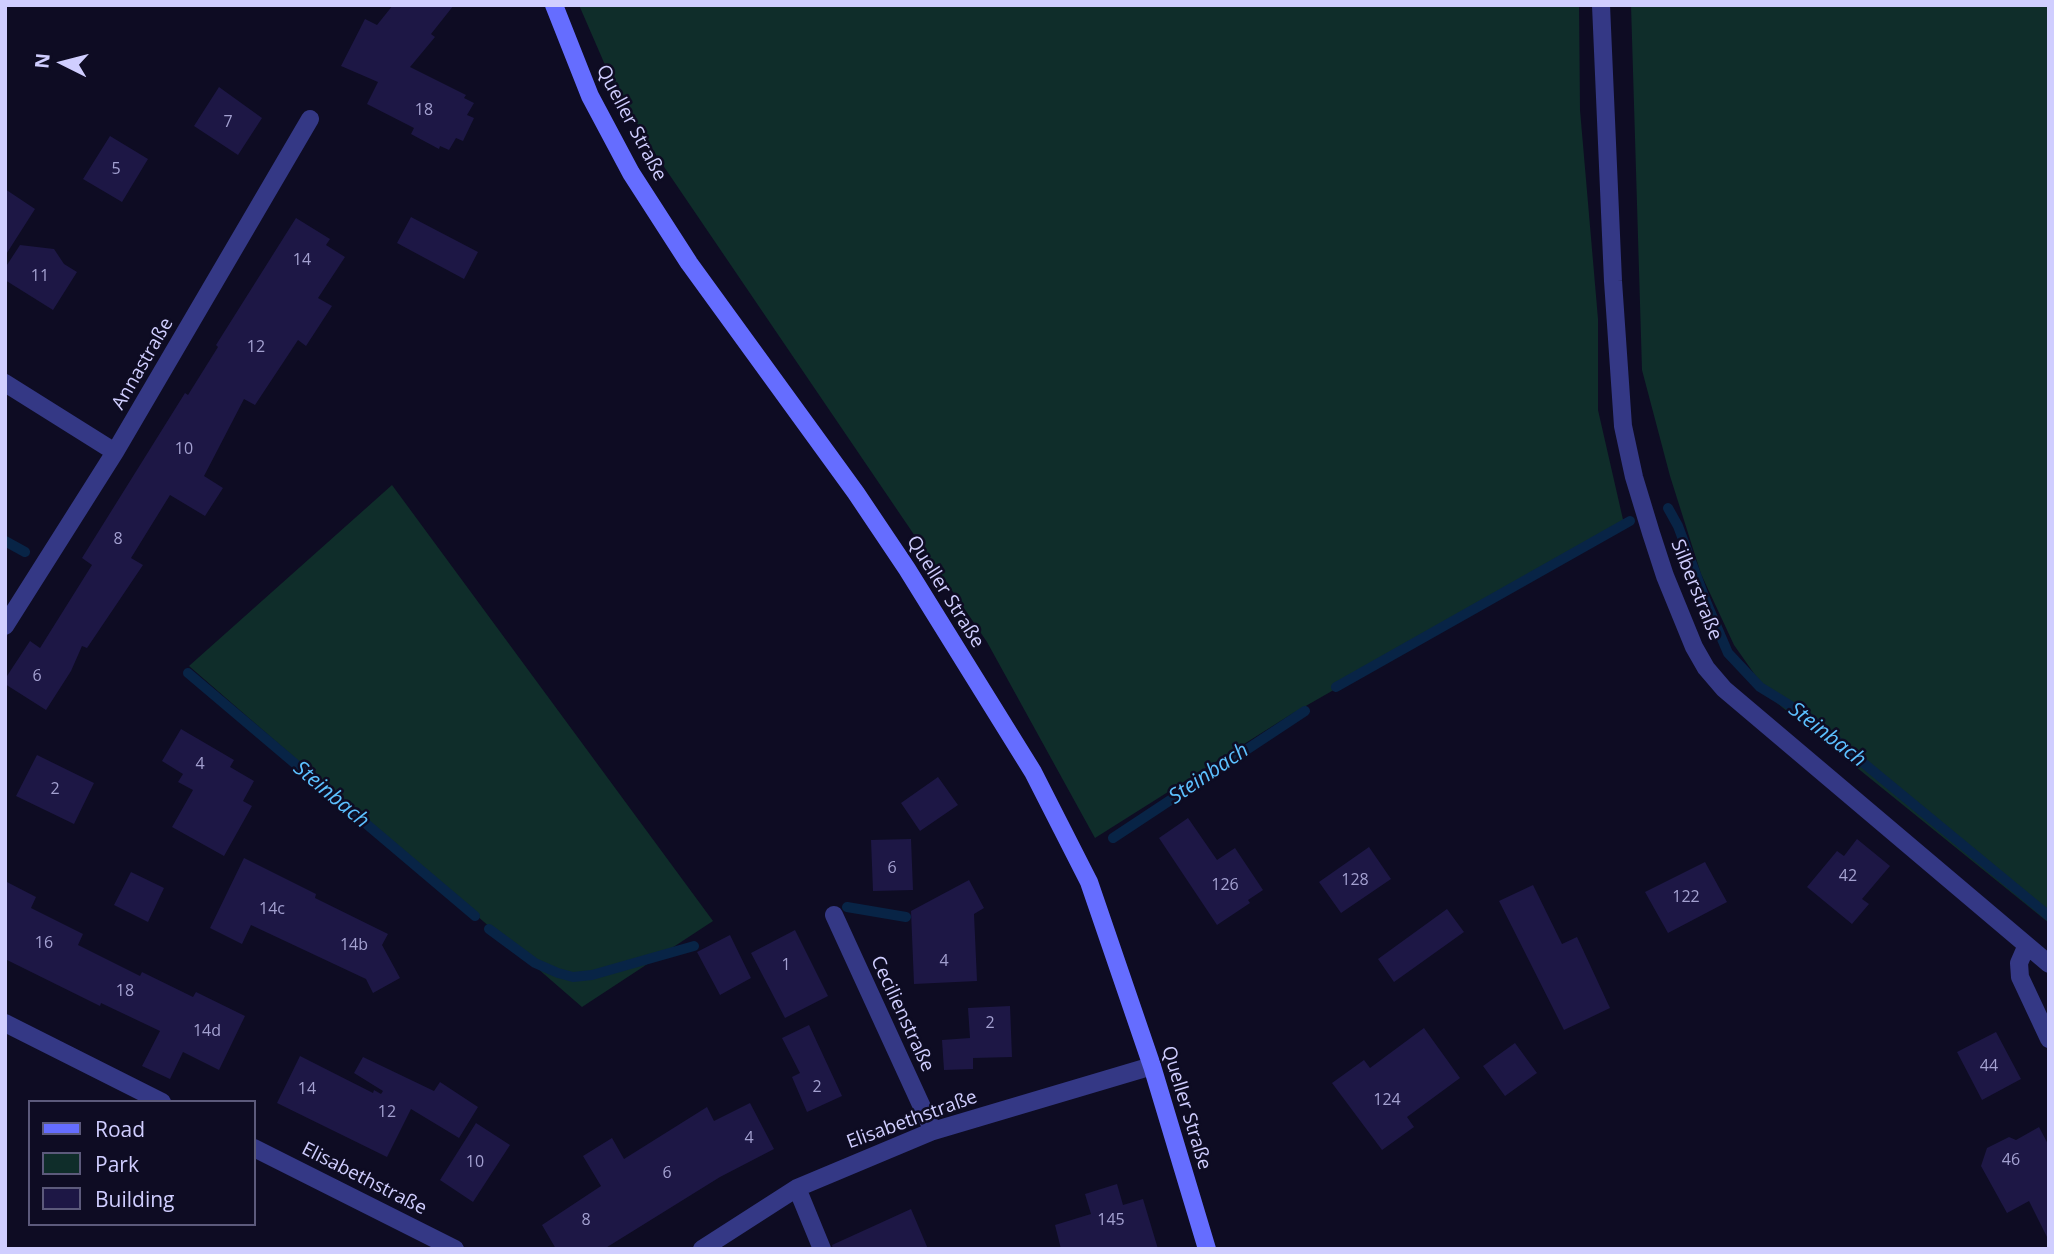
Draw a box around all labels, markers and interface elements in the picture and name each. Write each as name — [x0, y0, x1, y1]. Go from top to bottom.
north arrow — [28, 28, 98, 98]
text: N — [28, 52, 56, 70]
street label: Queller Straße — [591, 61, 671, 185]
house number: 18 — [415, 100, 433, 120]
house number: 7 — [223, 112, 233, 132]
house number: 5 — [111, 159, 121, 179]
house number: 14 — [293, 250, 311, 270]
house number: 11 — [31, 266, 49, 286]
street label: Annastraße — [107, 314, 179, 414]
house number: 12 — [247, 337, 265, 357]
house number: 10 — [175, 439, 193, 459]
house number: 8 — [113, 529, 123, 549]
street label: Queller Straße — [901, 532, 989, 652]
street label: Silberstraße — [1665, 536, 1727, 644]
house number: 6 — [32, 666, 42, 686]
water label: Steinbach — [1783, 697, 1871, 773]
water label: Steinbach — [1164, 738, 1254, 810]
house number: 4 — [195, 754, 205, 774]
water label: Steinbach — [288, 756, 374, 834]
house number: 2 — [50, 779, 60, 799]
house number: 6 — [887, 858, 897, 878]
house number: 42 — [1839, 866, 1857, 886]
house number: 128 — [1341, 870, 1369, 890]
house number: 126 — [1211, 875, 1239, 895]
house number: 122 — [1672, 887, 1700, 907]
house number: 14c — [259, 899, 285, 919]
house number: 16 — [35, 933, 53, 953]
house number: 14b — [340, 935, 368, 955]
house number: 4 — [939, 951, 949, 971]
street label: Cecilienstraße — [865, 952, 939, 1076]
house number: 1 — [781, 955, 791, 975]
house number: 18 — [116, 981, 134, 1001]
house number: 2 — [985, 1013, 995, 1033]
house number: 14d — [193, 1021, 221, 1041]
street label: Queller Straße — [1156, 1043, 1216, 1173]
house number: 44 — [1980, 1056, 1998, 1076]
house number: 2 — [812, 1077, 822, 1097]
house number: 14 — [298, 1079, 316, 1099]
street label: Elisabethstraße — [844, 1086, 980, 1154]
house number: 124 — [1373, 1090, 1401, 1110]
legend — [28, 1100, 256, 1226]
house number: 12 — [378, 1102, 396, 1122]
text: Road — [95, 1115, 145, 1143]
house number: 4 — [744, 1128, 754, 1148]
street label: Elisabethstraße — [298, 1138, 430, 1220]
text: Park — [95, 1150, 139, 1178]
house number: 46 — [2002, 1150, 2020, 1170]
house number: 10 — [466, 1152, 484, 1172]
house number: 6 — [662, 1163, 672, 1183]
text: Building — [95, 1185, 174, 1213]
house number: 8 — [581, 1210, 591, 1230]
house number: 145 — [1097, 1210, 1125, 1230]

